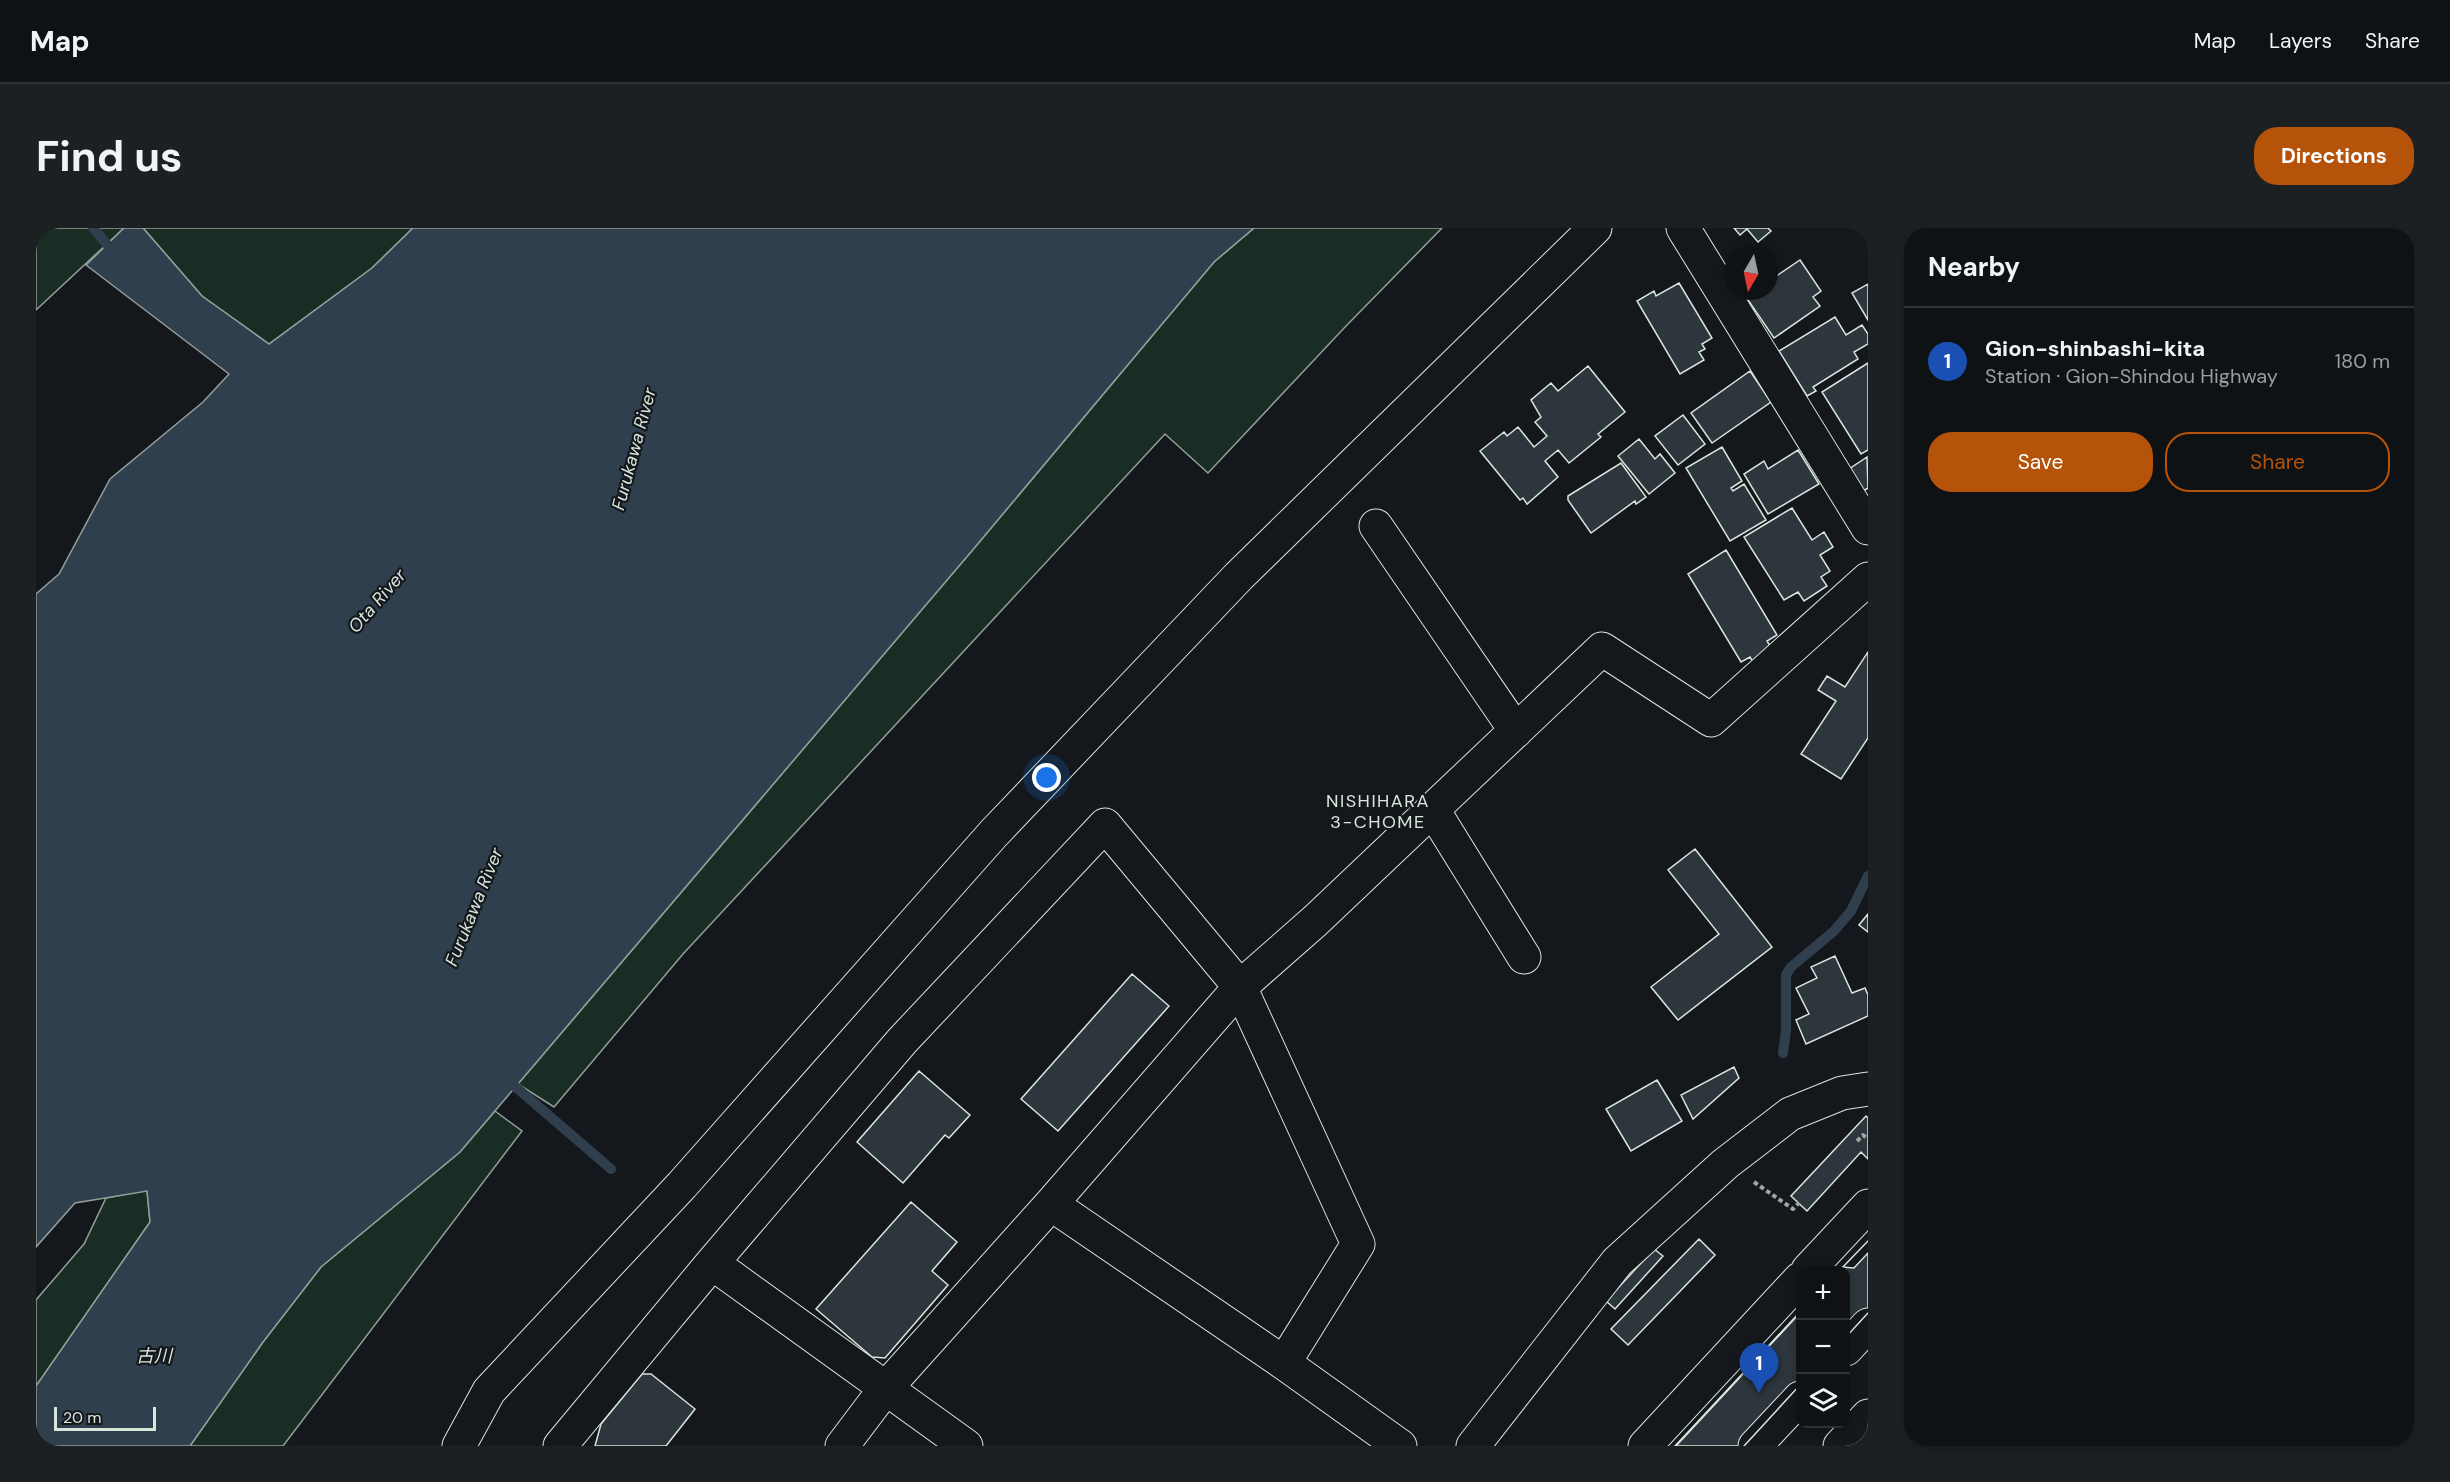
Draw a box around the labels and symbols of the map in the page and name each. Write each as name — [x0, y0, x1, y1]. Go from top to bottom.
north arrow — [1724, 246, 1778, 300]
water label: Furukawa River — [606, 384, 662, 513]
water label: Ota River — [343, 563, 412, 638]
your location — [1032, 763, 1061, 792]
district label: NISHIHARA 3-CHOME — [1326, 789, 1430, 834]
water label: Furukawa River — [439, 843, 509, 970]
water label: 古川 — [136, 1344, 174, 1368]
pin: 1 — [1740, 1344, 1778, 1393]
scale bar — [54, 1404, 156, 1432]

